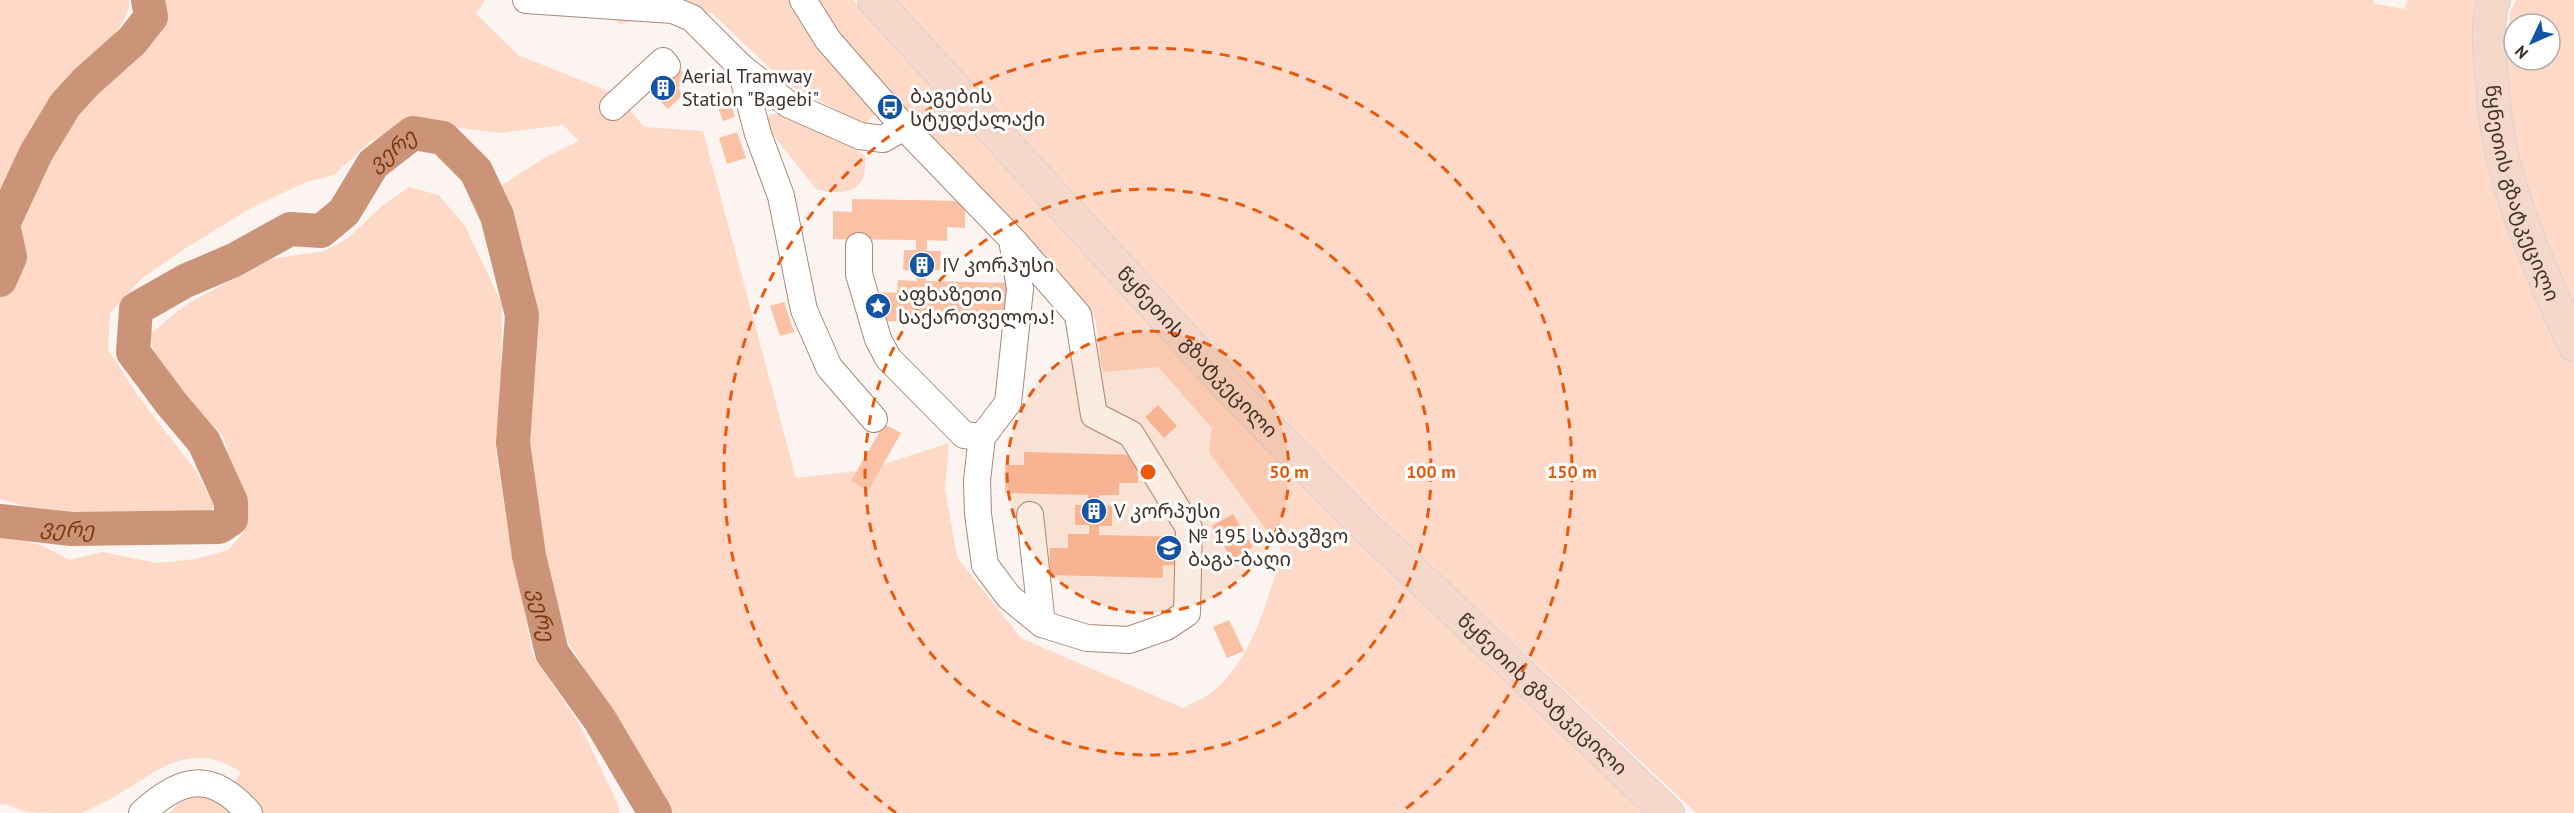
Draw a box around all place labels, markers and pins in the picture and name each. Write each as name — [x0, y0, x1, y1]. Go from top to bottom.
place label: Aerial Tramway Station "Bagebi" — [682, 63, 819, 112]
building icon: Aerial Tramway Station "Bagebi" — [648, 73, 678, 103]
place label: ბაგების სტუდქალაქი — [910, 83, 1045, 132]
bus stop icon: ბაგების სტუდქალაქი — [875, 92, 905, 122]
building icon: IV კორპუსი — [907, 250, 937, 280]
place label: IV კორპუსი — [942, 252, 1054, 278]
place label: აფხაზეთი საქართველოა! — [898, 281, 1055, 330]
place icon: აფხაზეთი საქართველოა! — [863, 291, 893, 321]
centre of rings — [1138, 462, 1158, 482]
building icon: V კორპუსი — [1079, 496, 1109, 526]
place label: V კორპუსი — [1113, 498, 1221, 524]
place label: № 195 საბავშვო ბაგა-ბაღი — [1188, 523, 1348, 572]
school or university icon: № 195 საბავშვო ბაგა-ბაღი — [1154, 533, 1184, 563]

